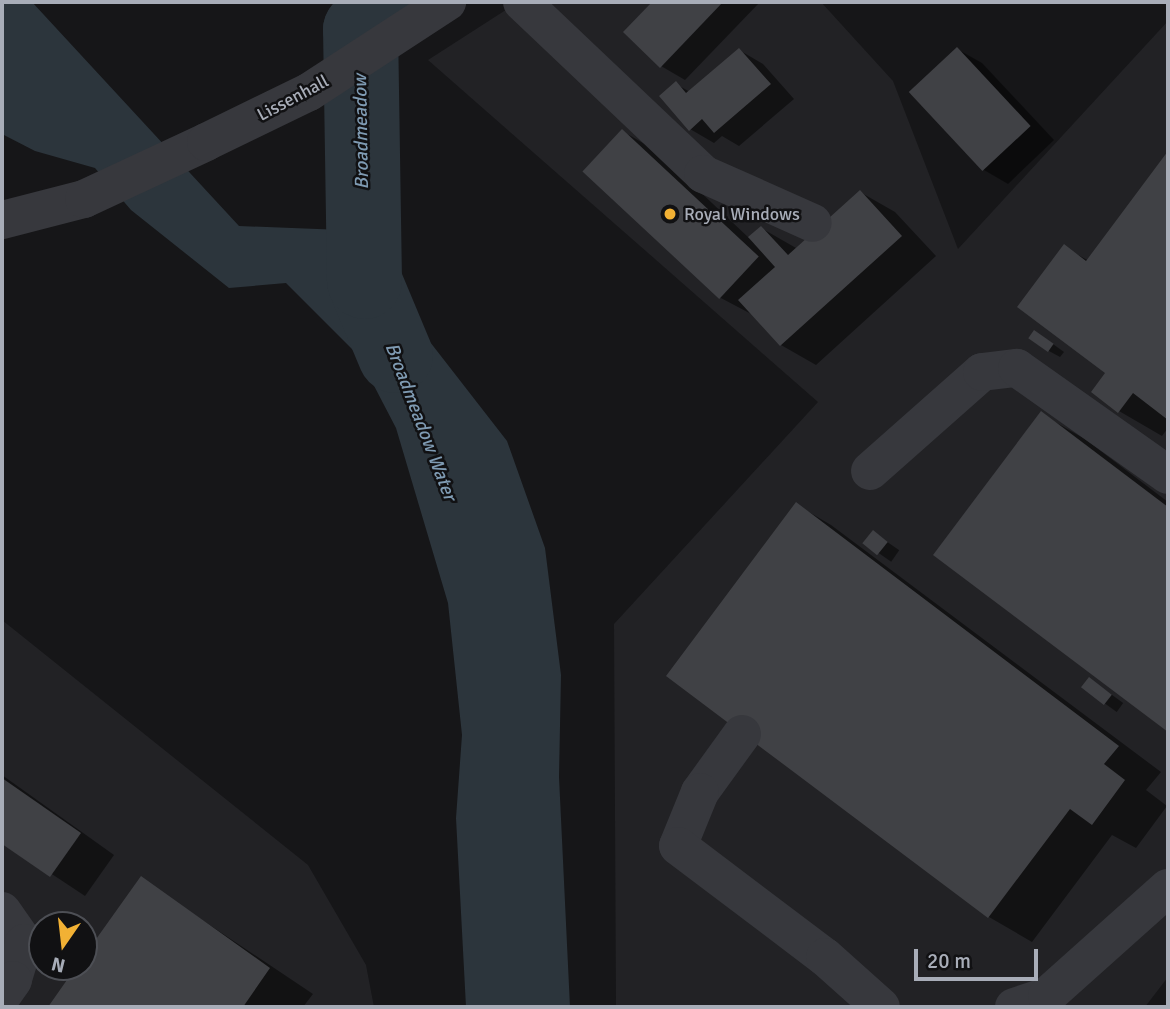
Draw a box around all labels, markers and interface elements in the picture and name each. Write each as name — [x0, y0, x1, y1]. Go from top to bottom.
street label: Lissenhall — [254, 70, 332, 126]
water label: Broadmeadow — [350, 74, 374, 190]
place label: Royal Windows — [684, 203, 800, 225]
marker: Royal Windows — [662, 206, 678, 222]
water label: Broadmeadow Water — [379, 340, 461, 504]
north arrow — [28, 911, 98, 981]
scale bar — [918, 936, 1042, 980]
text: 20 m — [927, 948, 971, 974]
text: N — [49, 951, 68, 978]

